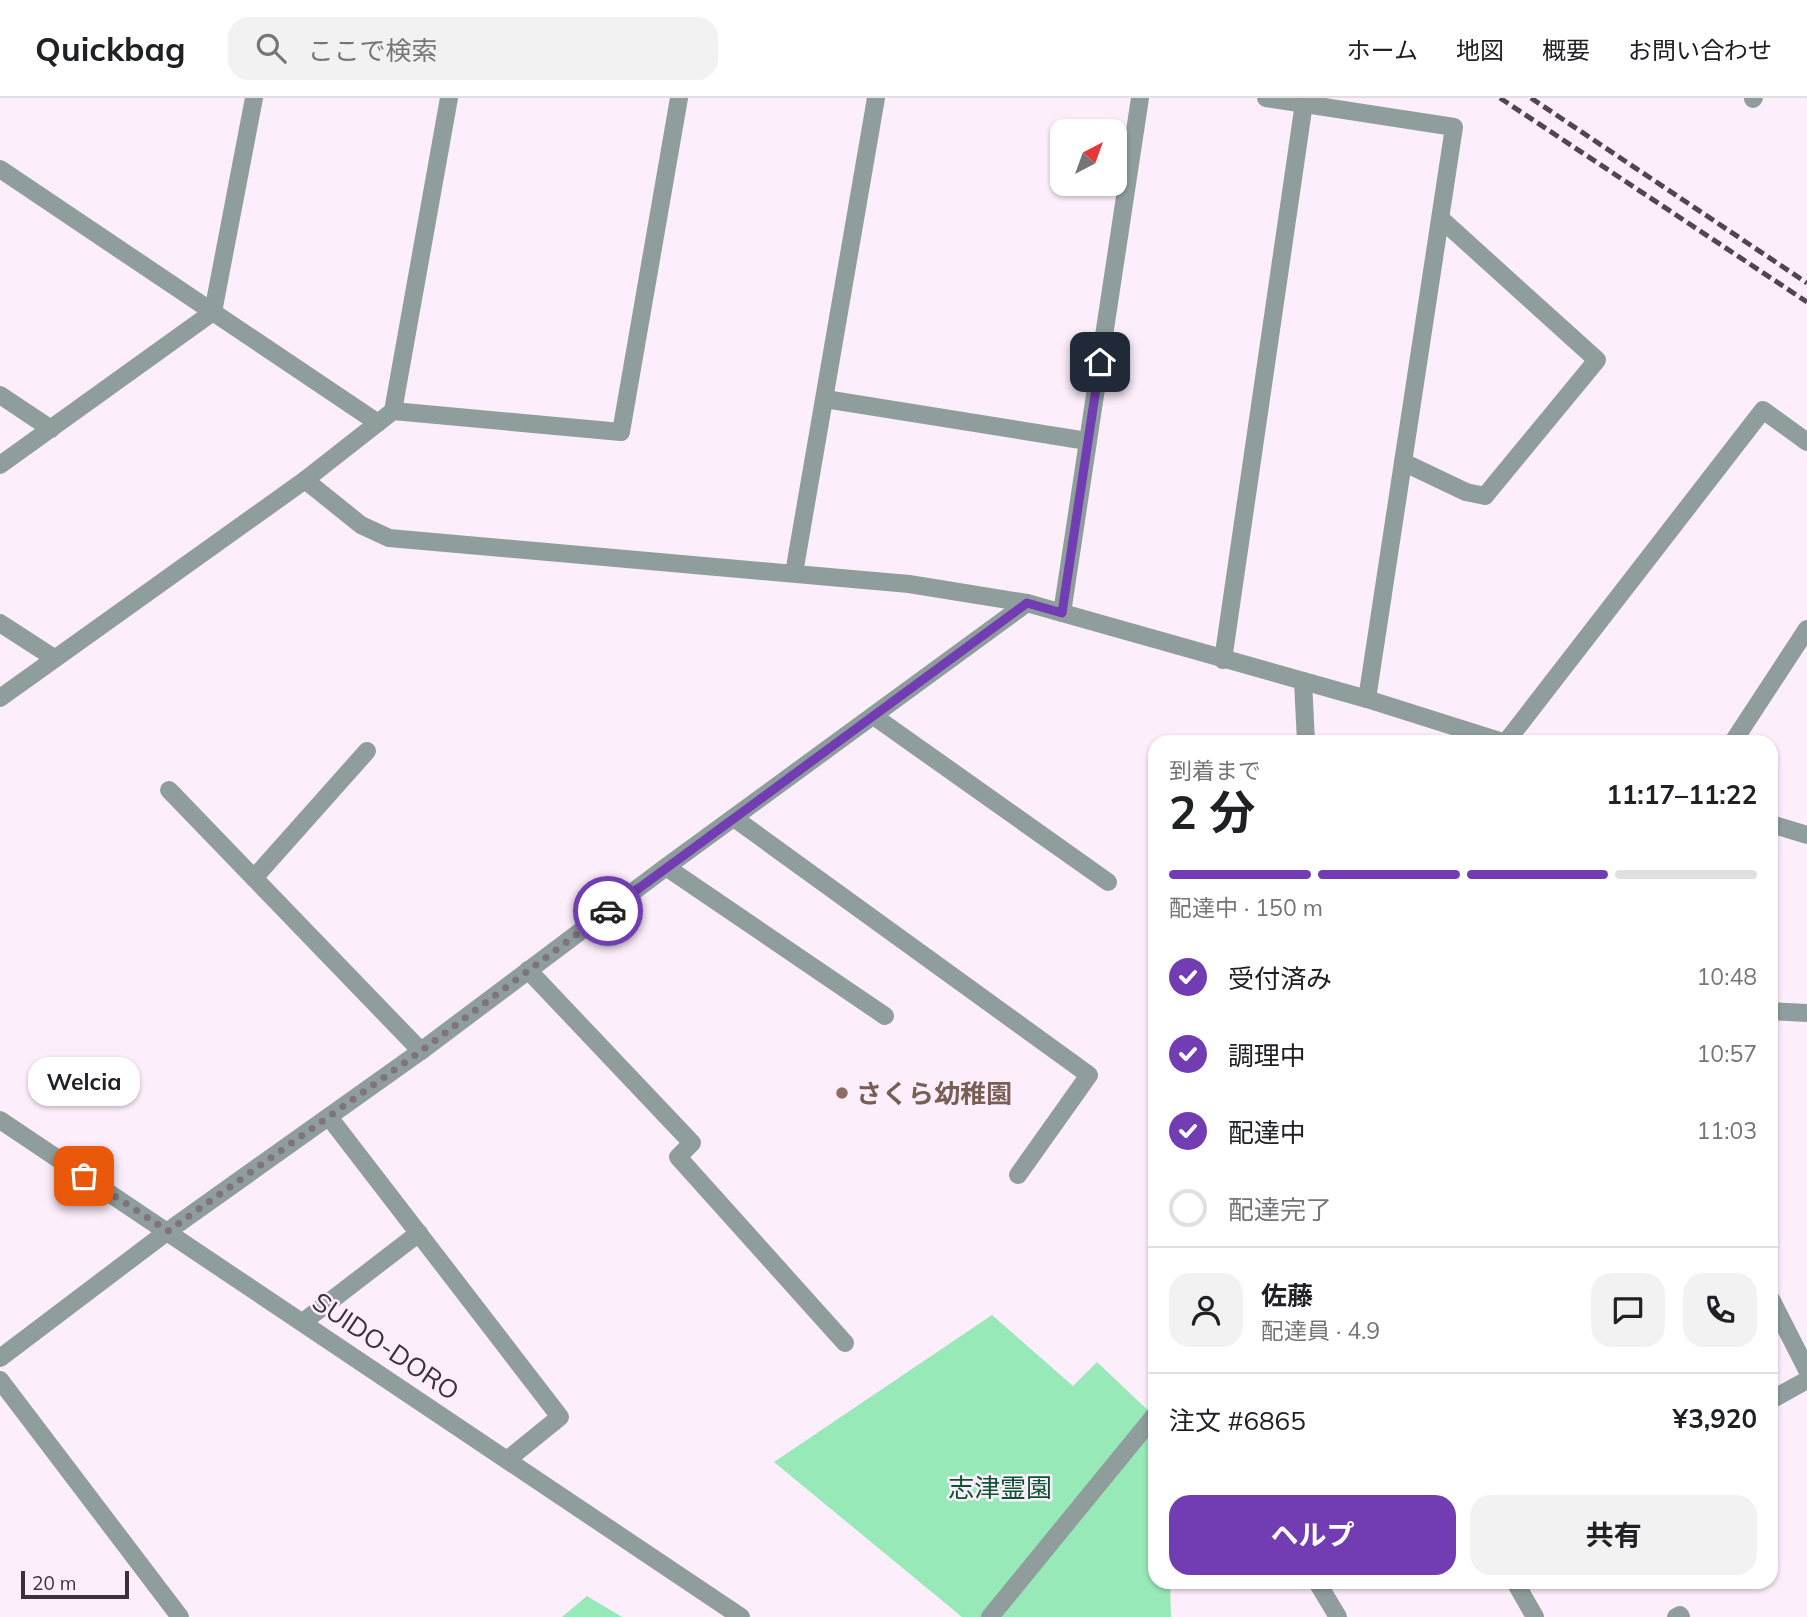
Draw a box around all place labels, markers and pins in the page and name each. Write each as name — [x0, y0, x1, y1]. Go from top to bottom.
pin — [1070, 332, 1130, 392]
callout: Welcia — [28, 1057, 140, 1106]
place label: さくら幼稚園 — [856, 1077, 1012, 1110]
marker: さくら幼稚園 — [834, 1085, 850, 1101]
pin — [54, 1146, 114, 1206]

